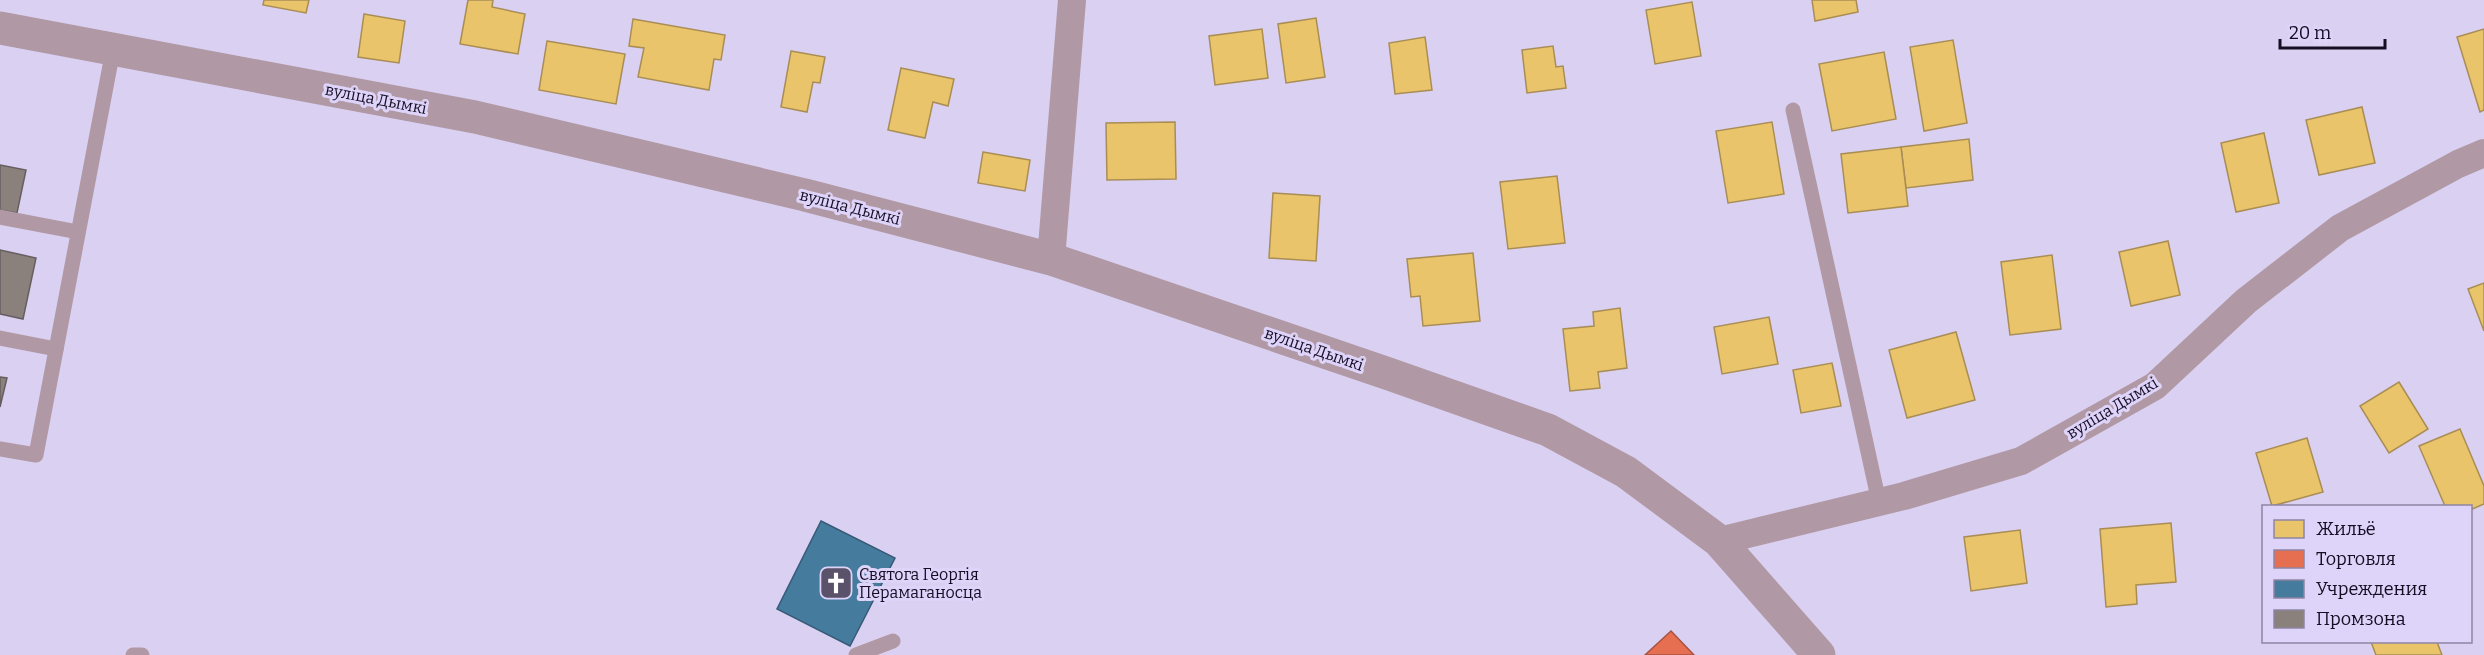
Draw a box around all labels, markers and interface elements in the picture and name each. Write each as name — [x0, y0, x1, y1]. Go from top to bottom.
scale bar — [2280, 12, 2385, 50]
text: 20 m — [2289, 22, 2331, 44]
street label: вуліца Дымкі — [324, 80, 429, 118]
street label: вуліца Дымкі — [798, 185, 903, 229]
street label: вуліца Дымкі — [1262, 323, 1366, 375]
street label: вуліца Дымкі — [2063, 373, 2161, 443]
legend — [2262, 505, 2472, 643]
text: Жильё — [2316, 518, 2376, 540]
text: Торговля — [2316, 548, 2396, 570]
church icon: Святога Георгія Перамаганосца — [818, 565, 854, 601]
place label: Святога Георгія Перамаганосца — [859, 565, 982, 602]
text: Учреждения — [2316, 578, 2427, 600]
text: Промзона — [2316, 608, 2406, 630]

